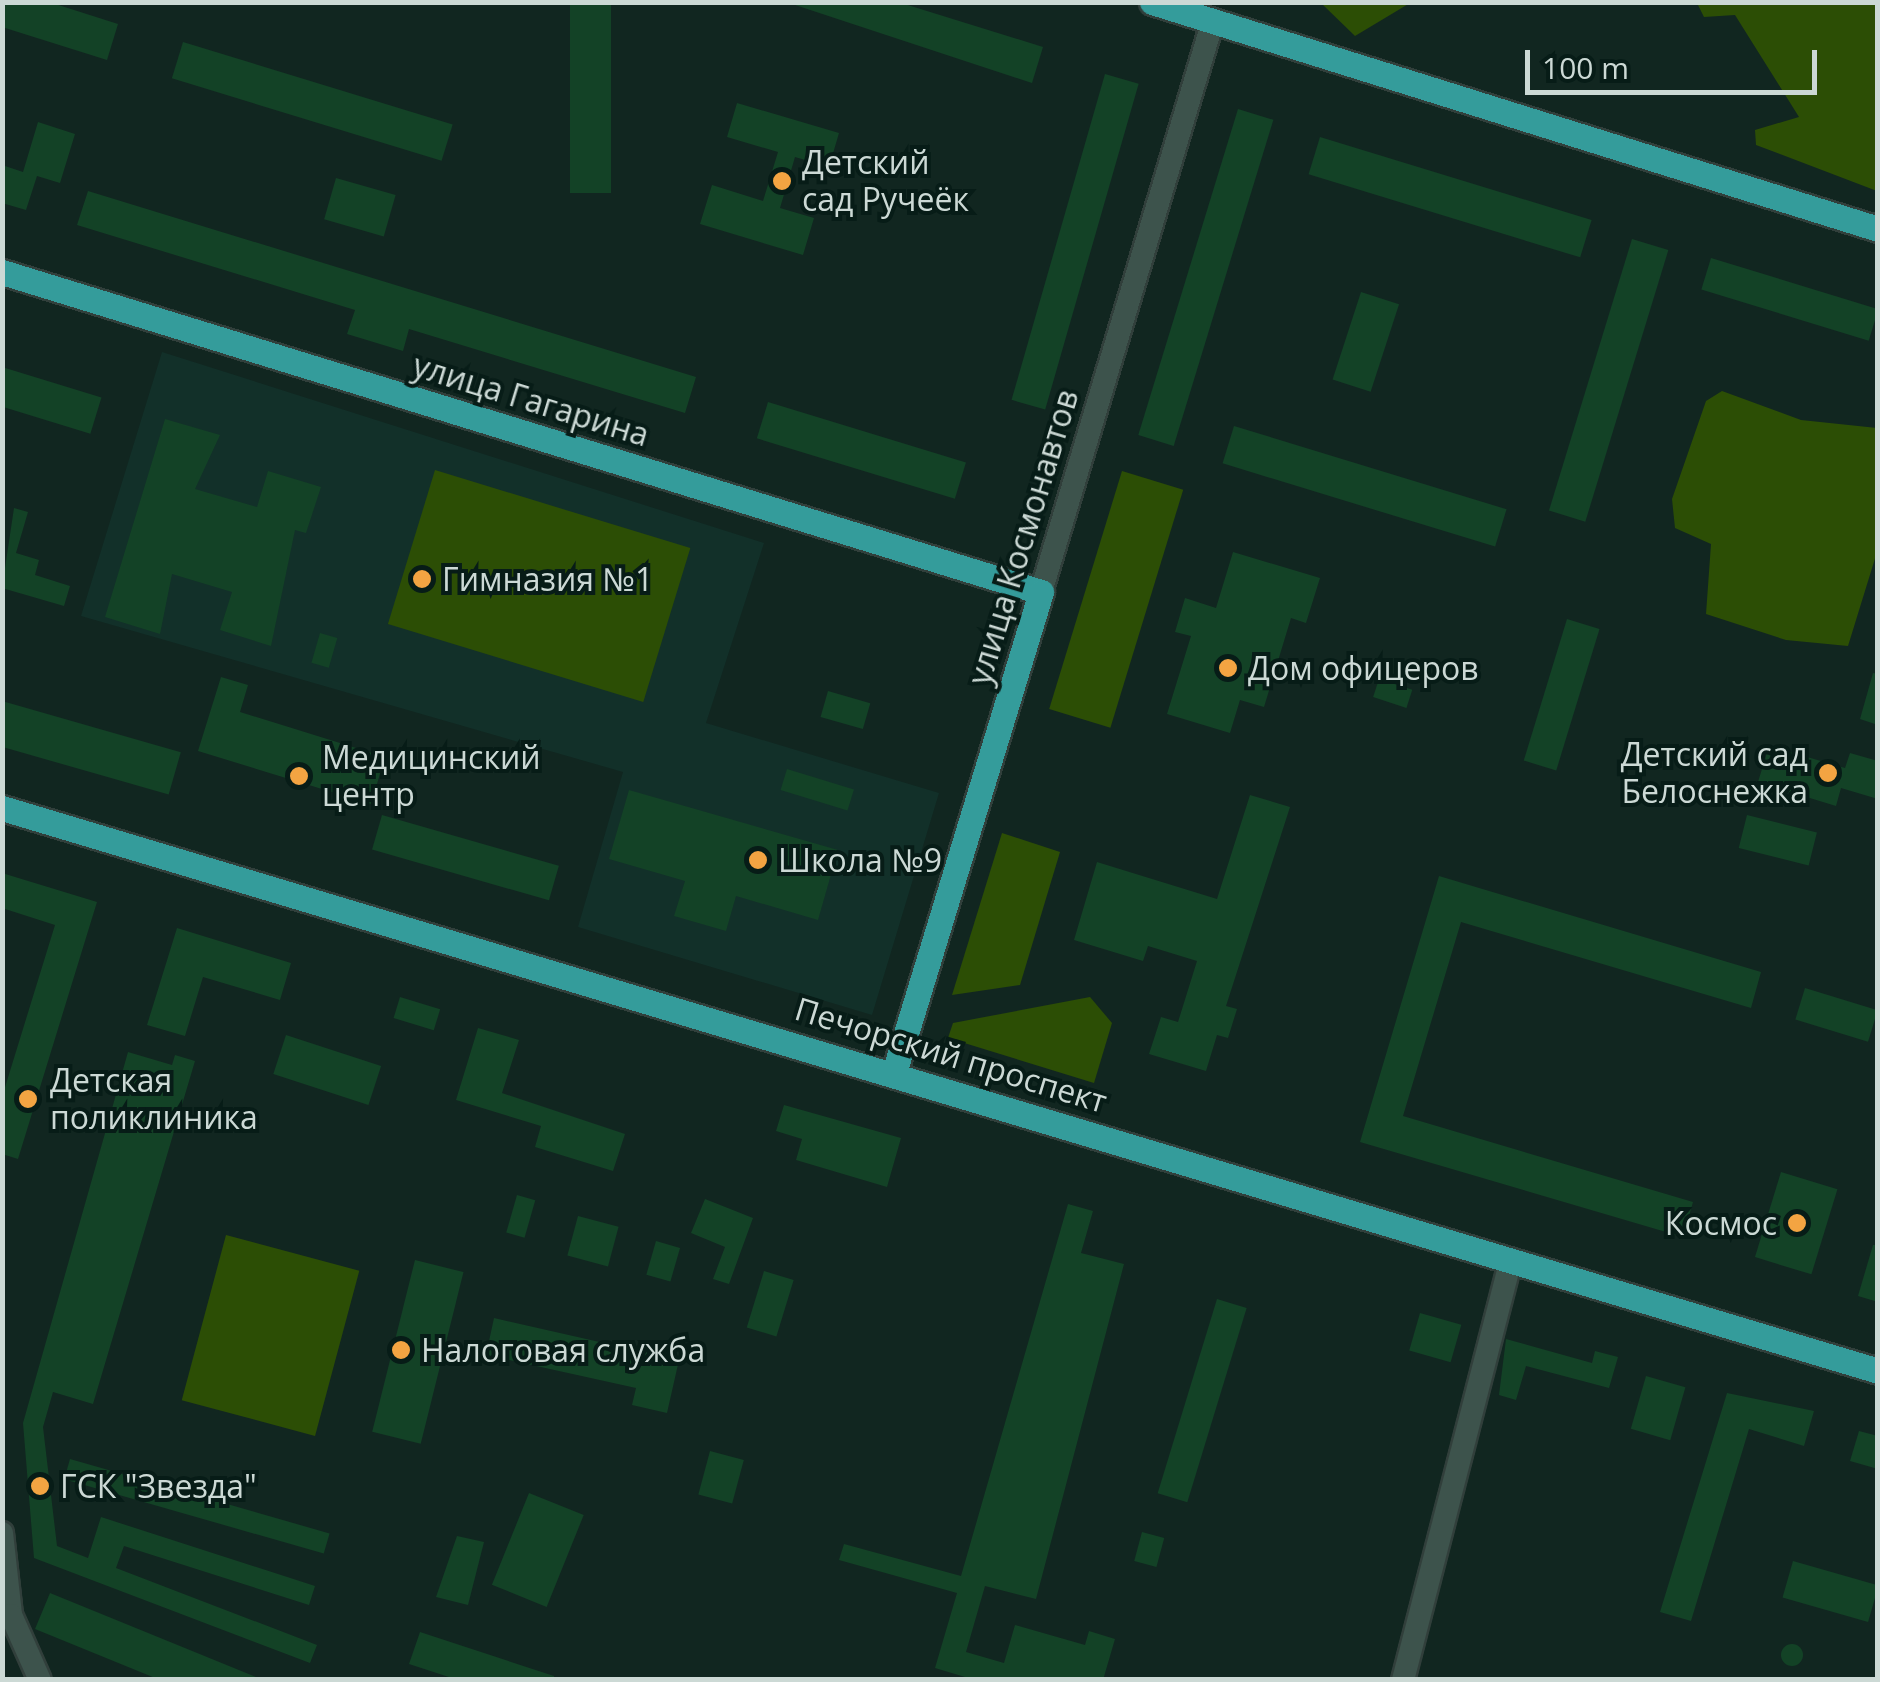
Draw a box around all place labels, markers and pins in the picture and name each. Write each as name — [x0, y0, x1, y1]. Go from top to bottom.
place label: Детский сад Ручеёк — [802, 144, 969, 219]
marker: Детский сад Ручеёк — [771, 170, 793, 192]
place label: Гимназия №1 — [442, 560, 653, 598]
marker: Гимназия №1 — [411, 568, 433, 590]
place label: Дом офицеров — [1248, 649, 1479, 687]
marker: Дом офицеров — [1217, 657, 1239, 679]
place label: Детский сад Белоснежка — [1621, 736, 1808, 811]
place label: Медицинский центр — [322, 739, 541, 814]
marker: Детский сад Белоснежка — [1817, 762, 1839, 784]
marker: Медицинский центр — [286, 763, 312, 789]
place label: Школа №9 — [778, 841, 942, 879]
marker: Школа №9 — [747, 849, 769, 871]
place label: Детская поликлиника — [50, 1062, 258, 1137]
marker: Детская поликлиника — [15, 1086, 41, 1112]
place label: Космос — [1665, 1204, 1777, 1242]
marker: Космос — [1786, 1212, 1808, 1234]
place label: Налоговая служба — [421, 1331, 705, 1369]
marker: Налоговая служба — [390, 1339, 412, 1361]
place label: ГСК "Звезда" — [60, 1467, 257, 1505]
marker: ГСК "Звезда" — [29, 1475, 51, 1497]

